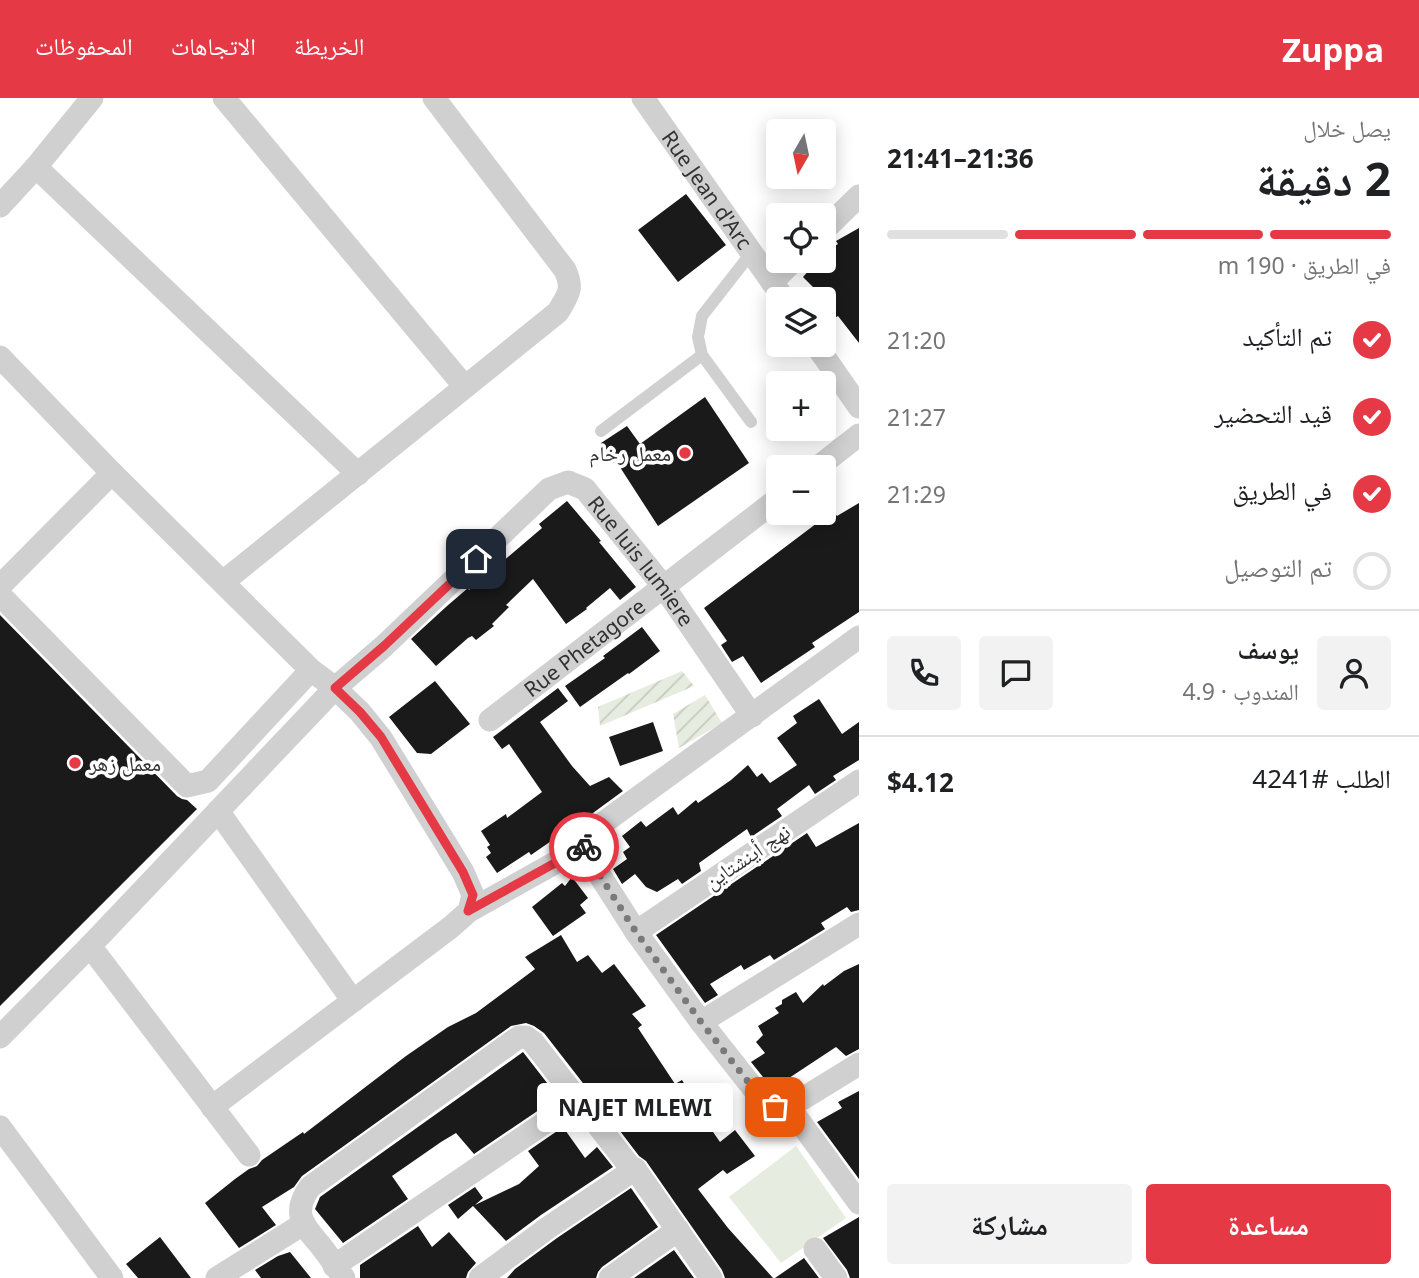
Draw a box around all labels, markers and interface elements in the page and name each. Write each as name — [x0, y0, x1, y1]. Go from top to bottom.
text: Zuppa — [1282, 27, 1384, 72]
text: المحفوظات — [35, 29, 133, 62]
text: الاتجاهات — [171, 29, 256, 62]
text: الخريطة — [294, 29, 365, 62]
text: يصل خلال — [1303, 112, 1391, 144]
north arrow — [766, 119, 836, 189]
map controls — [766, 119, 836, 525]
street label: Rue Jean d'Arc — [656, 125, 759, 255]
text: 21:36–21:41 — [887, 140, 1034, 176]
text: 2 دقيقة — [1256, 147, 1391, 209]
button: locate — [766, 203, 836, 273]
text: في الطريق · 190 m — [1218, 249, 1391, 281]
button: layers — [766, 287, 836, 357]
text: تم التأكيد — [1242, 318, 1332, 354]
icon: check — [1353, 321, 1391, 359]
text: 21:20 — [887, 324, 946, 356]
button: + — [766, 371, 836, 441]
text: قيد التحضير — [1214, 395, 1332, 431]
icon: check — [1353, 398, 1391, 436]
text: 21:27 — [887, 401, 946, 433]
place label: معمل رخام — [589, 439, 671, 468]
marker: معمل رخام — [677, 445, 693, 461]
button: − — [766, 455, 836, 525]
text: في الطريق — [1232, 472, 1332, 508]
icon: check — [1353, 475, 1391, 513]
text: 21:29 — [887, 478, 946, 510]
street label: Rue luis lumiere — [582, 490, 701, 632]
pin — [446, 529, 506, 589]
icon: home — [457, 540, 495, 578]
text: تم التوصيل — [1224, 549, 1332, 585]
street label: Rue Phetagore — [518, 592, 651, 703]
text: يوسف — [1238, 631, 1299, 667]
button: phone — [887, 636, 961, 710]
button: chat — [979, 636, 1053, 710]
button: person — [1317, 636, 1391, 710]
text: المندوب · 4.9 — [1182, 675, 1299, 707]
place label: معمل زهر — [88, 749, 161, 777]
marker: معمل زهر — [67, 755, 83, 771]
text: الطلب #4241 — [1252, 760, 1391, 796]
text: $4.12 — [887, 764, 954, 800]
courier — [549, 812, 619, 882]
street label: نهج أينشتاين — [699, 817, 795, 895]
icon: bike — [565, 828, 603, 866]
pin — [745, 1077, 805, 1137]
callout: NAJET MLEWI — [537, 1082, 733, 1132]
icon: bag — [756, 1088, 794, 1126]
text: NAJET MLEWI — [558, 1091, 712, 1123]
button: مشاركة — [887, 1184, 1132, 1264]
button: مساعدة — [1146, 1184, 1391, 1264]

